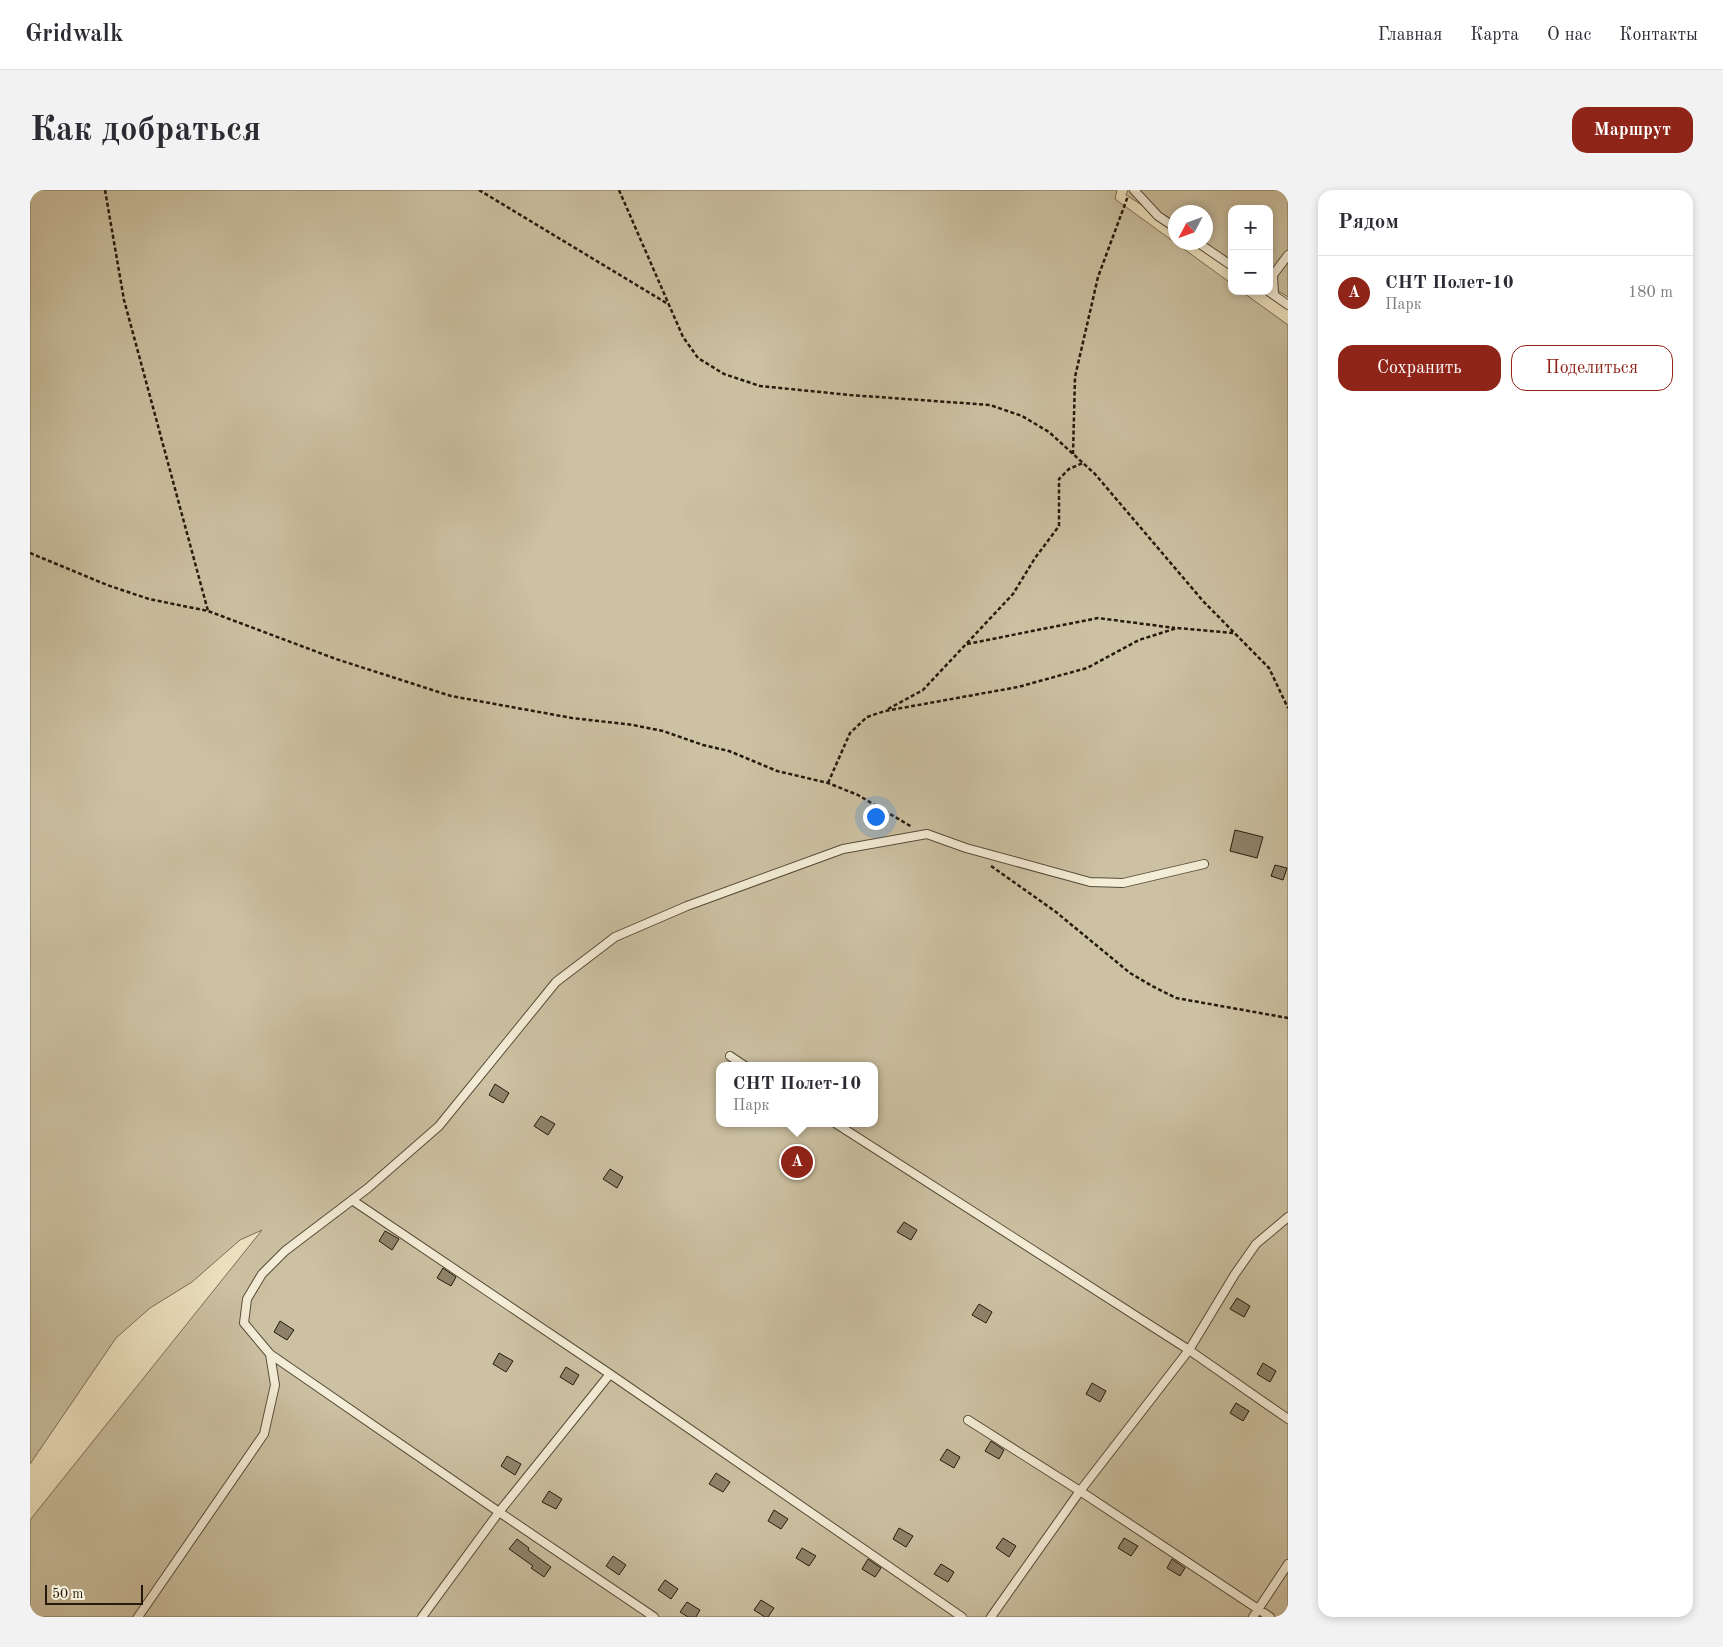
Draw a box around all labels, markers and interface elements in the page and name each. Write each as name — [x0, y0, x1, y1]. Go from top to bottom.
text: Gridwalk — [25, 23, 123, 47]
text: Главная — [1378, 26, 1442, 44]
text: Карта — [1470, 26, 1519, 44]
text: О нас — [1547, 26, 1591, 44]
text: Контакты — [1619, 26, 1698, 44]
button: Маршрут — [1572, 107, 1693, 153]
text: Как добраться — [30, 113, 261, 148]
north arrow — [1168, 205, 1213, 250]
map controls — [1228, 205, 1273, 295]
button: + — [1228, 205, 1273, 250]
text: Рядом — [1338, 212, 1399, 233]
button: − — [1228, 250, 1273, 295]
text: СНТ Полет-10 — [1385, 274, 1514, 293]
text: A — [1348, 285, 1360, 301]
text: 180 m — [1628, 285, 1673, 301]
text: Парк — [1385, 297, 1422, 313]
button: Сохранить — [1338, 345, 1501, 391]
button: Поделиться — [1511, 345, 1673, 391]
your location — [863, 804, 889, 830]
popup — [716, 1062, 878, 1127]
text: СНТ Полет-10 — [733, 1075, 861, 1094]
text: Парк — [733, 1098, 769, 1114]
pin: A — [781, 1143, 813, 1181]
scale bar — [45, 1582, 142, 1605]
text: 50 m — [52, 1587, 83, 1601]

